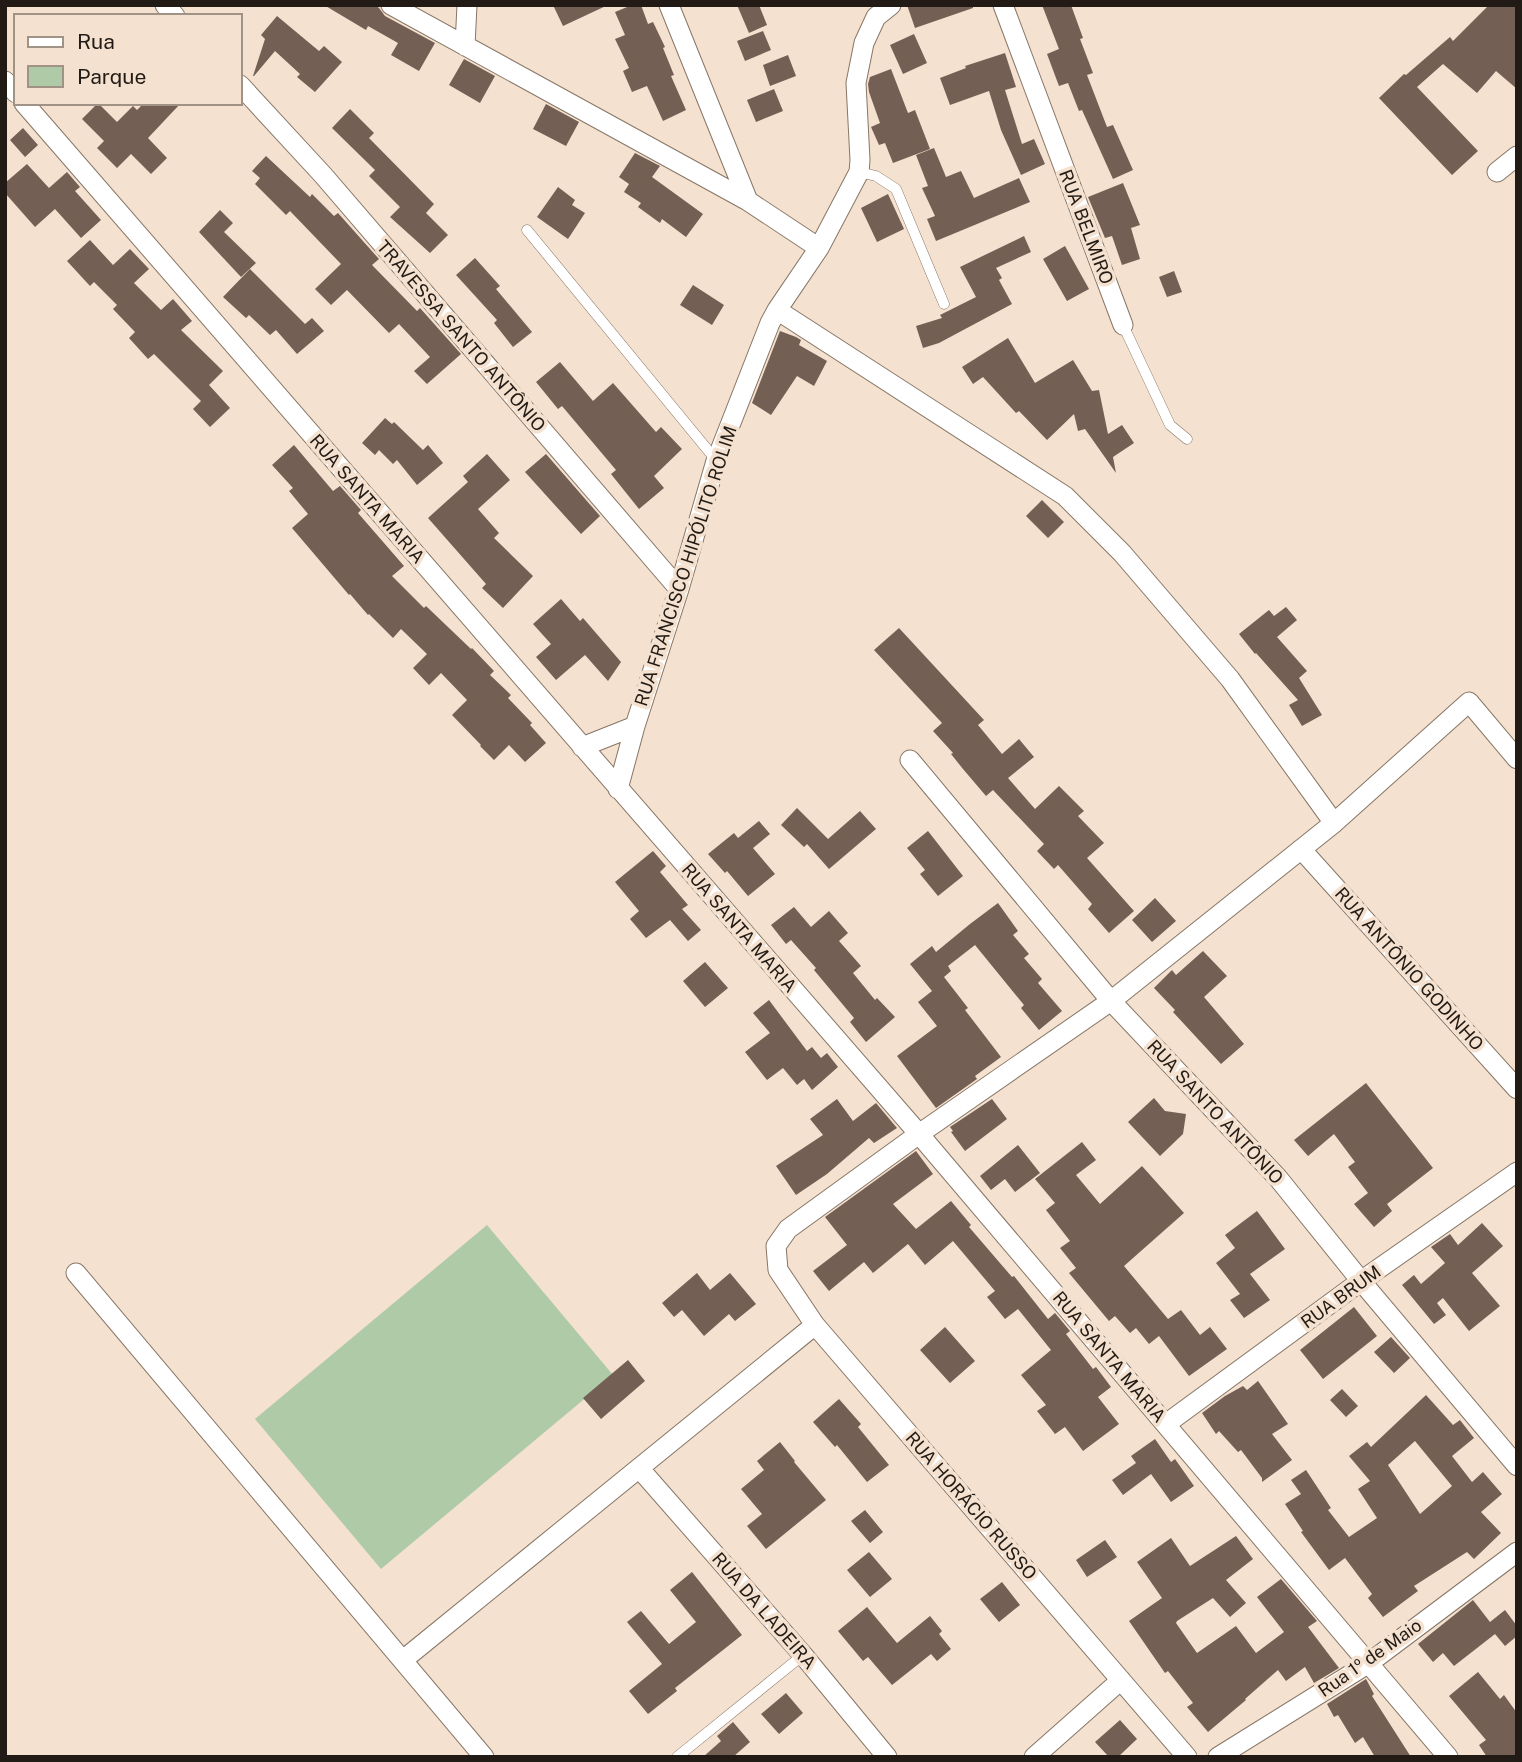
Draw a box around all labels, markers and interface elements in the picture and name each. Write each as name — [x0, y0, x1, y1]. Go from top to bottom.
legend — [14, 14, 242, 105]
text: Rua — [77, 29, 115, 54]
text: Parque — [77, 64, 146, 89]
street label: RUA BELMIRO — [1055, 167, 1118, 287]
street label: TRAVESSA SANTO ANTÔNIO — [373, 236, 550, 436]
street label: RUA FRANCISCO HIPÓLITO ROLIM — [629, 423, 741, 709]
street label: RUA SANTA MARIA — [306, 430, 429, 568]
street label: RUA SANTA MARIA — [678, 859, 801, 997]
street label: RUA ANTÔNIO GODINHO — [1331, 883, 1488, 1054]
street label: RUA SANTO ANTÔNIO — [1143, 1035, 1288, 1188]
street label: RUA BRUM — [1297, 1261, 1385, 1333]
street label: RUA SANTA MARIA — [1049, 1287, 1170, 1426]
street label: RUA HORÁCIO RUSSO — [901, 1427, 1042, 1584]
street label: RUA DA LADEIRA — [708, 1548, 821, 1673]
street label: Rua 1º de Maio — [1314, 1614, 1425, 1701]

